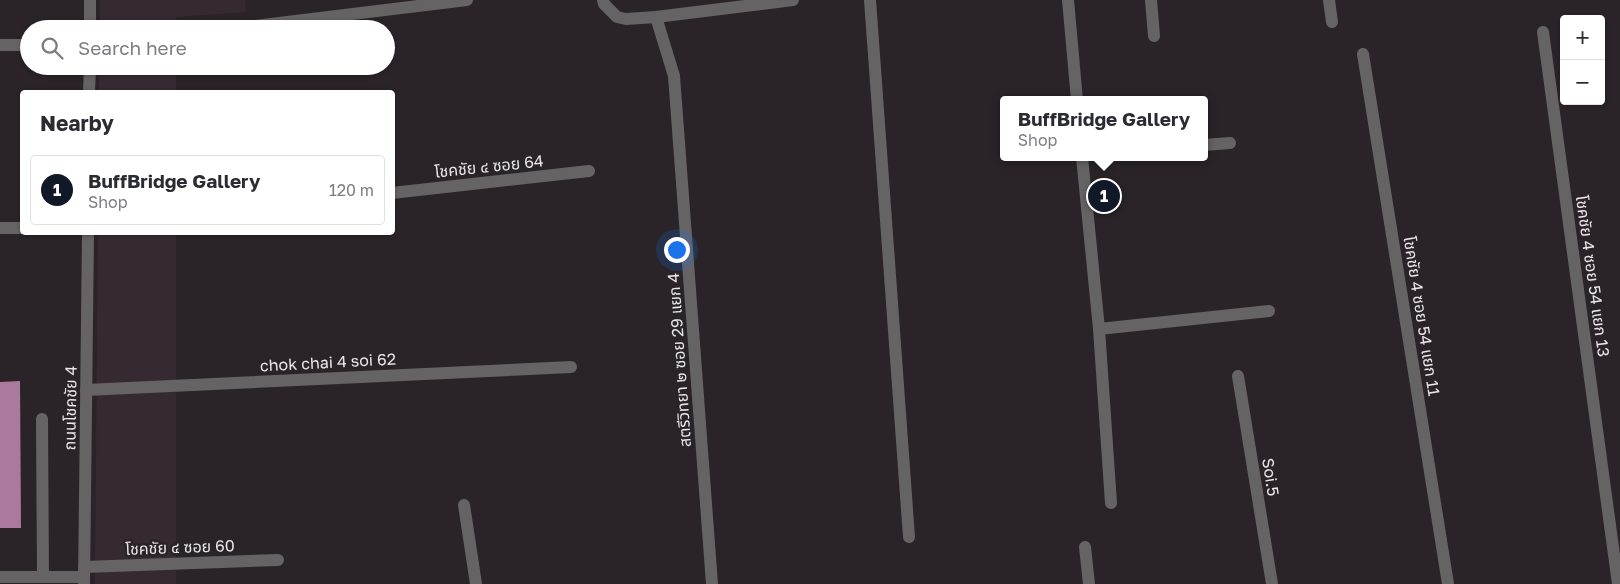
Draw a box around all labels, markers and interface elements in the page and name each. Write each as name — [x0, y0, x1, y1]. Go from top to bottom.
map controls — [1560, 15, 1605, 105]
button: + — [1560, 15, 1605, 60]
search box — [20, 20, 395, 75]
icon: search — [38, 34, 66, 62]
text: Search here — [78, 36, 187, 59]
button: − — [1560, 60, 1605, 105]
popup — [1000, 96, 1208, 161]
text: BuffBridge Gallery — [1018, 107, 1190, 130]
text: Nearby — [40, 110, 114, 136]
text: Shop — [1018, 130, 1057, 150]
street label: โชคชัย ๔ ซอย 64 — [434, 150, 544, 182]
text: BuffBridge Gallery — [88, 169, 260, 192]
pin: 1 — [1088, 177, 1120, 215]
text: 1 — [53, 180, 61, 200]
text: 120 m — [329, 180, 374, 200]
text: Shop — [88, 192, 128, 212]
street label: โชคชัย 4 ซอย 54 แยก 13 — [1572, 194, 1614, 358]
street label: โชคชัย 4 ซอย 54 แยก 11 — [1400, 235, 1445, 397]
your location — [664, 237, 690, 263]
street label: สตรีวิทยา ๒ ซอย 29 แยก 4 — [663, 272, 695, 448]
street label: chok chai 4 soi 62 — [259, 348, 397, 376]
street label: ถนนโชคชัย 4 — [59, 365, 81, 451]
street label: Soi.5 — [1258, 457, 1284, 497]
street label: โชคชัย ๔ ซอย 60 — [125, 535, 235, 559]

